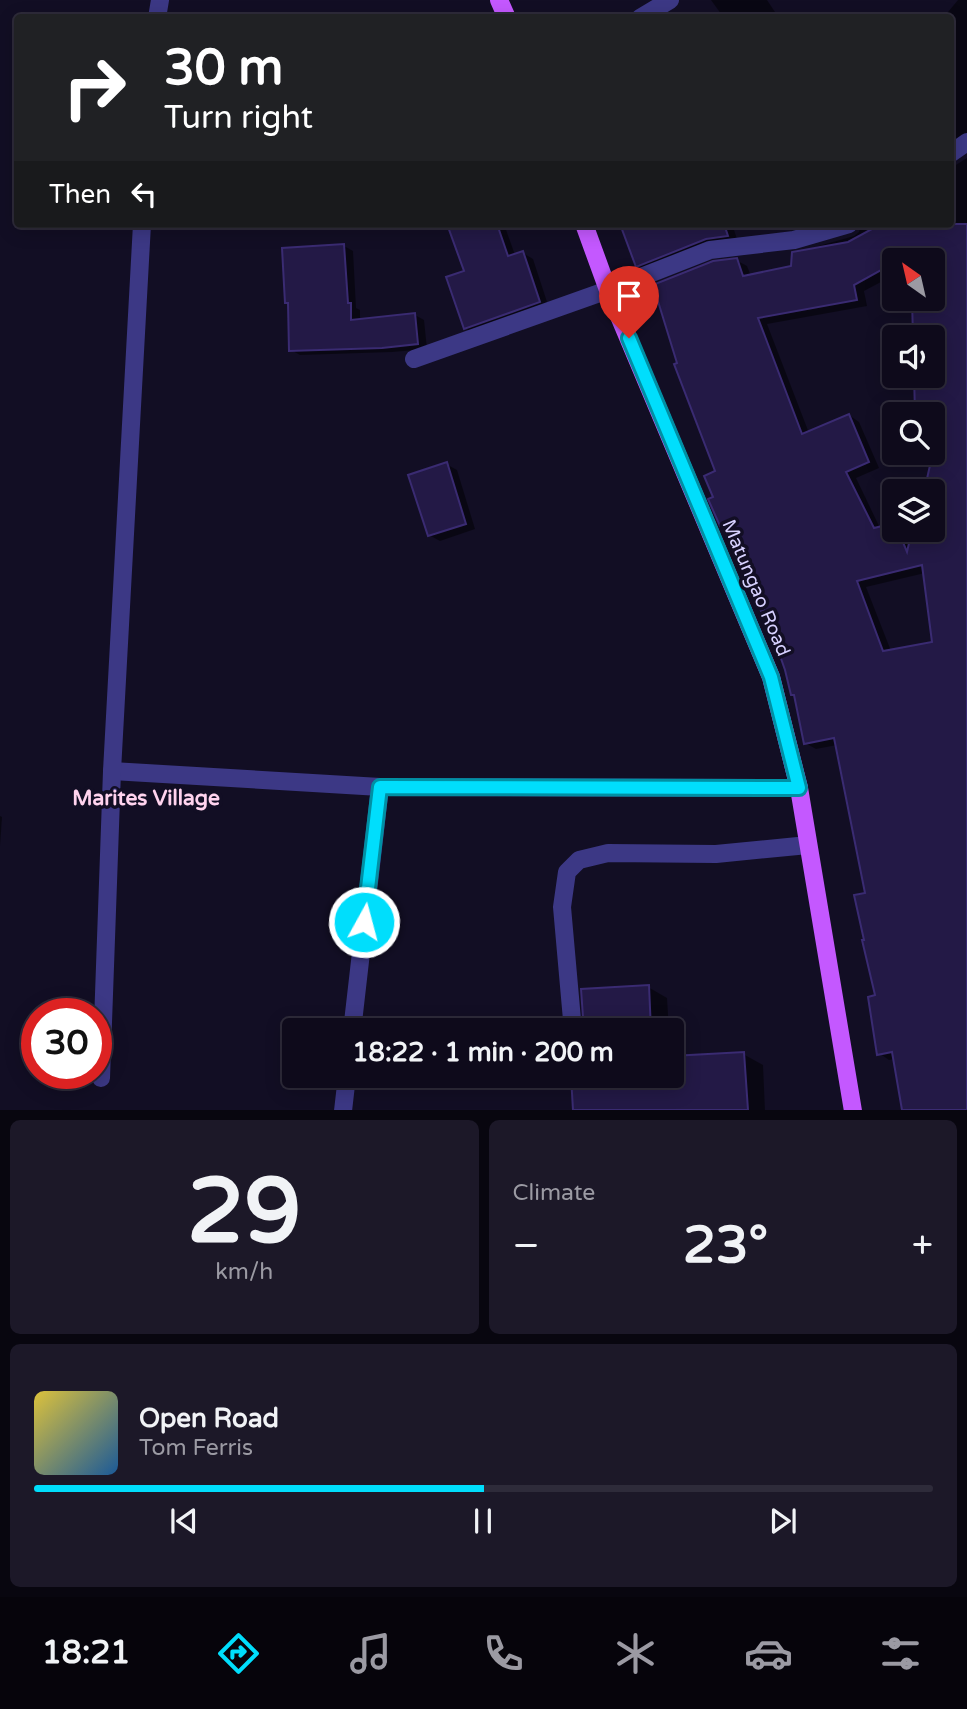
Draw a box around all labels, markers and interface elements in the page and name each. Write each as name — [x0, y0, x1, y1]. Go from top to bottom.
text: 30 m — [164, 39, 283, 98]
icon: right — [49, 42, 140, 133]
text: Turn right — [164, 99, 313, 137]
icon: left — [125, 175, 163, 213]
text: Then — [49, 179, 111, 210]
north arrow — [882, 248, 945, 312]
map controls — [882, 248, 945, 542]
pin — [599, 266, 659, 338]
icon: arrive — [610, 277, 648, 315]
button: sound — [882, 325, 945, 388]
button: search — [882, 402, 945, 465]
button: layers — [882, 479, 945, 542]
street label: Matungao Road — [717, 516, 795, 660]
district label: Marites Village — [72, 786, 220, 811]
position arrow — [327, 885, 401, 959]
speed limit sign: 30 — [21, 998, 112, 1089]
text: 18:22 · 1 min · 200 m — [352, 1037, 614, 1068]
text: 29 — [187, 1157, 301, 1267]
text: Climate — [513, 1179, 595, 1207]
text: 23° — [683, 1214, 768, 1277]
text: − — [513, 1223, 540, 1269]
text: + — [912, 1223, 933, 1269]
text: km/h — [215, 1258, 273, 1286]
text: Open Road — [139, 1403, 279, 1434]
text: Tom Ferris — [139, 1434, 253, 1462]
icon: previous — [165, 1502, 203, 1540]
icon: pause — [464, 1502, 502, 1540]
icon: next — [764, 1502, 802, 1540]
icon: directions — [214, 1629, 263, 1678]
icon: music — [346, 1629, 395, 1678]
icon: phone — [479, 1629, 528, 1678]
icon: climate — [611, 1629, 660, 1678]
icon: car — [744, 1629, 793, 1678]
icon: filters — [876, 1629, 925, 1678]
text: 18:21 — [42, 1634, 130, 1672]

